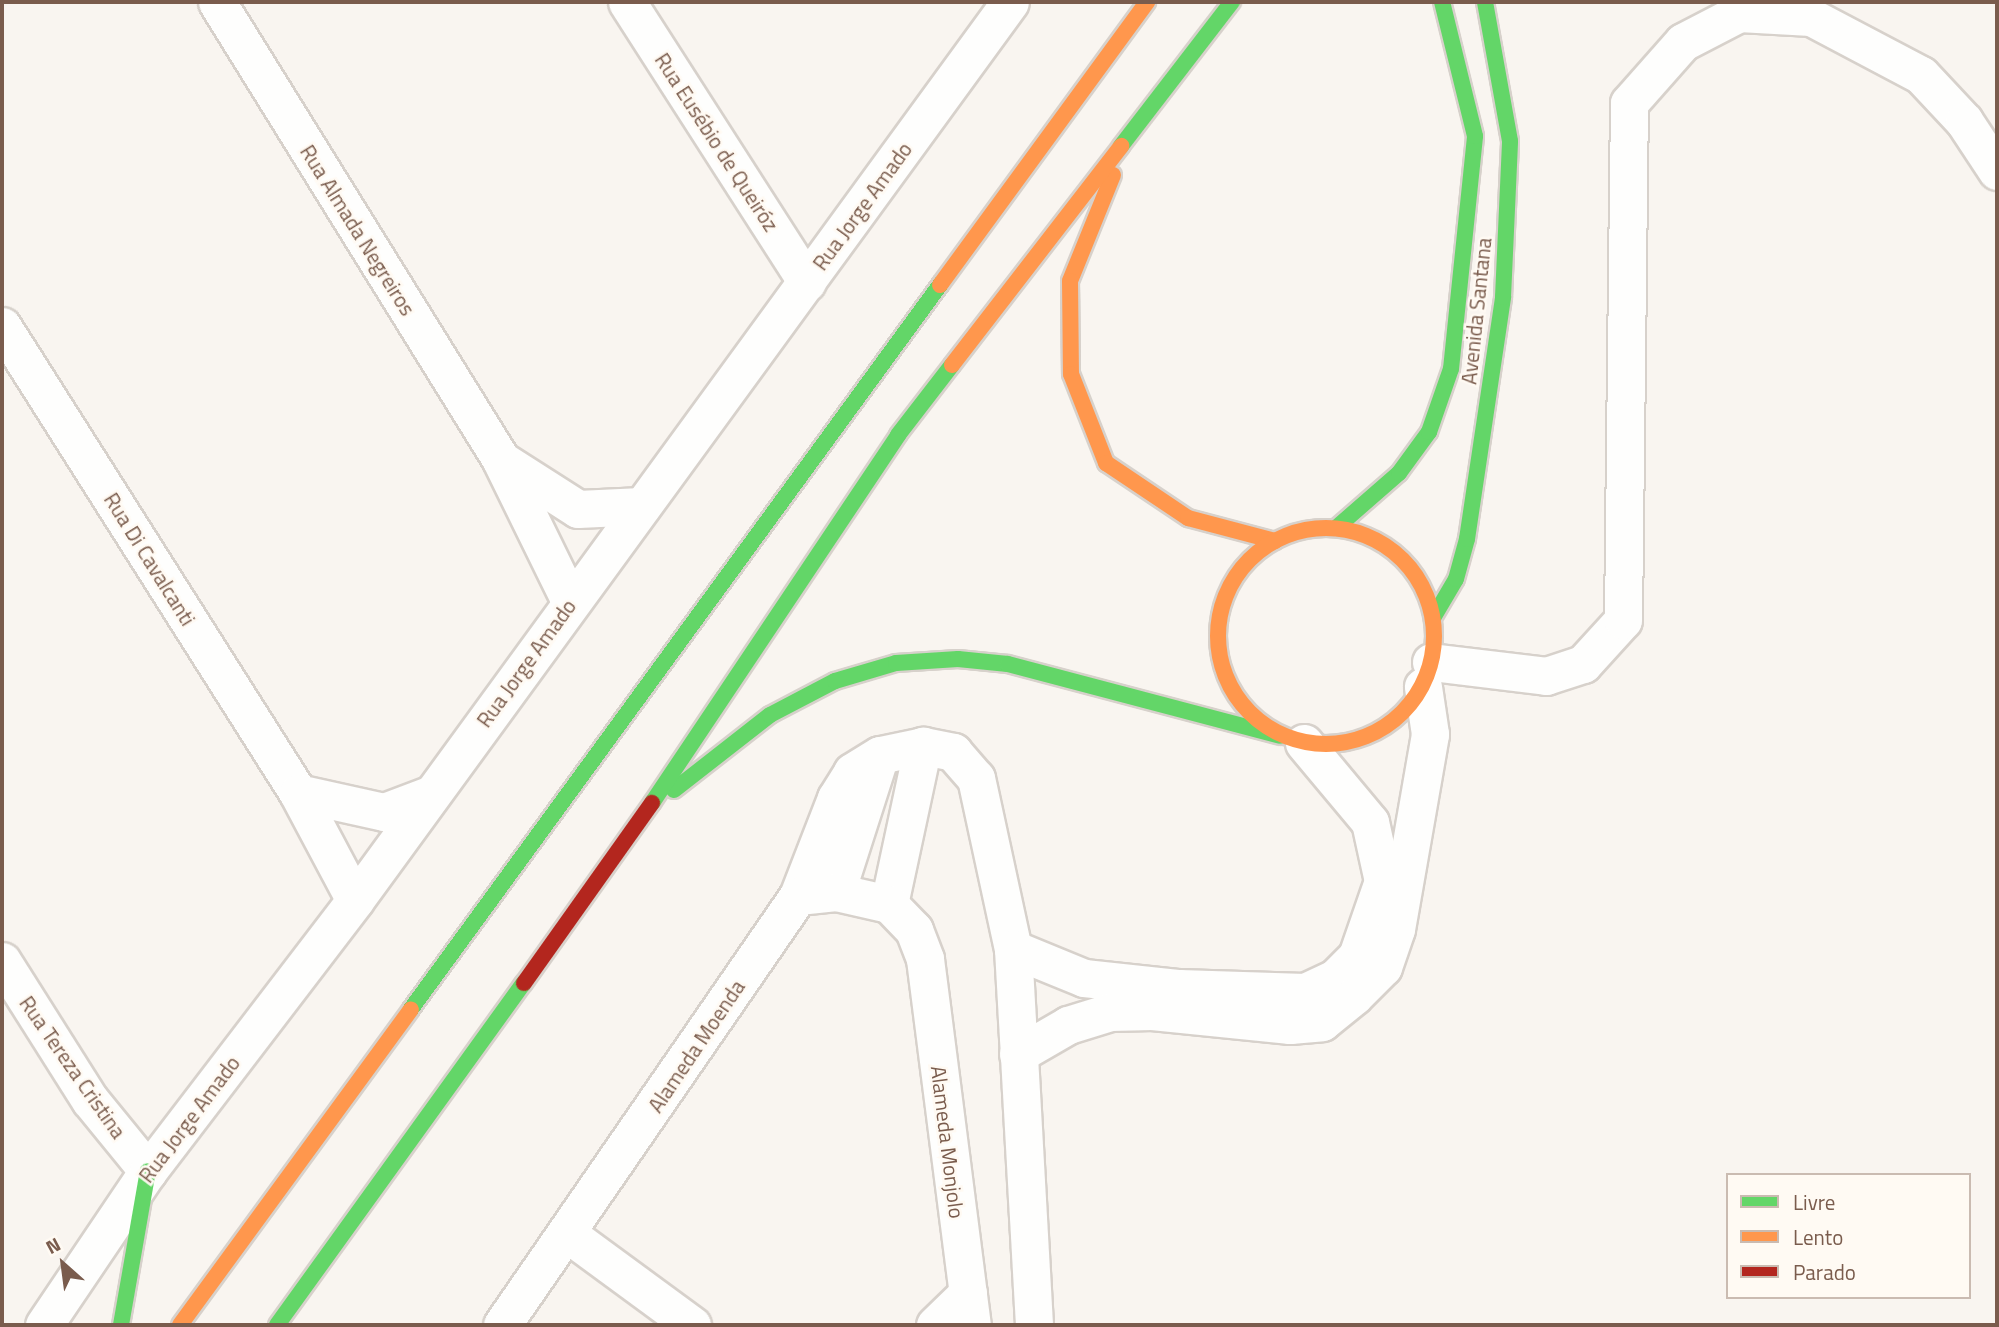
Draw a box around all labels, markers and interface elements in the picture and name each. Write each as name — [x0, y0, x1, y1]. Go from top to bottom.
street label: Rua Eusébio de Queiróz — [650, 48, 784, 236]
street label: Rua Jorge Amado — [807, 137, 917, 275]
street label: Rua Almada Negreiros — [295, 140, 421, 320]
street label: Avenida Santana — [1456, 236, 1496, 386]
street label: Rua Di Cavalcanti — [99, 488, 201, 630]
street label: Rua Jorge Amado — [471, 594, 581, 732]
street label: Alameda Moenda — [642, 975, 750, 1117]
street label: Rua Tereza Cristina — [14, 991, 132, 1143]
street label: Rua Jorge Amado — [133, 1051, 245, 1187]
street label: Alameda Monjolo — [926, 1064, 970, 1220]
legend — [1726, 1173, 1971, 1299]
text: Livre — [1793, 1186, 1835, 1218]
text: Lento — [1793, 1221, 1843, 1253]
north arrow — [28, 1229, 98, 1299]
text: N — [40, 1229, 66, 1261]
text: Parado — [1793, 1256, 1856, 1288]

